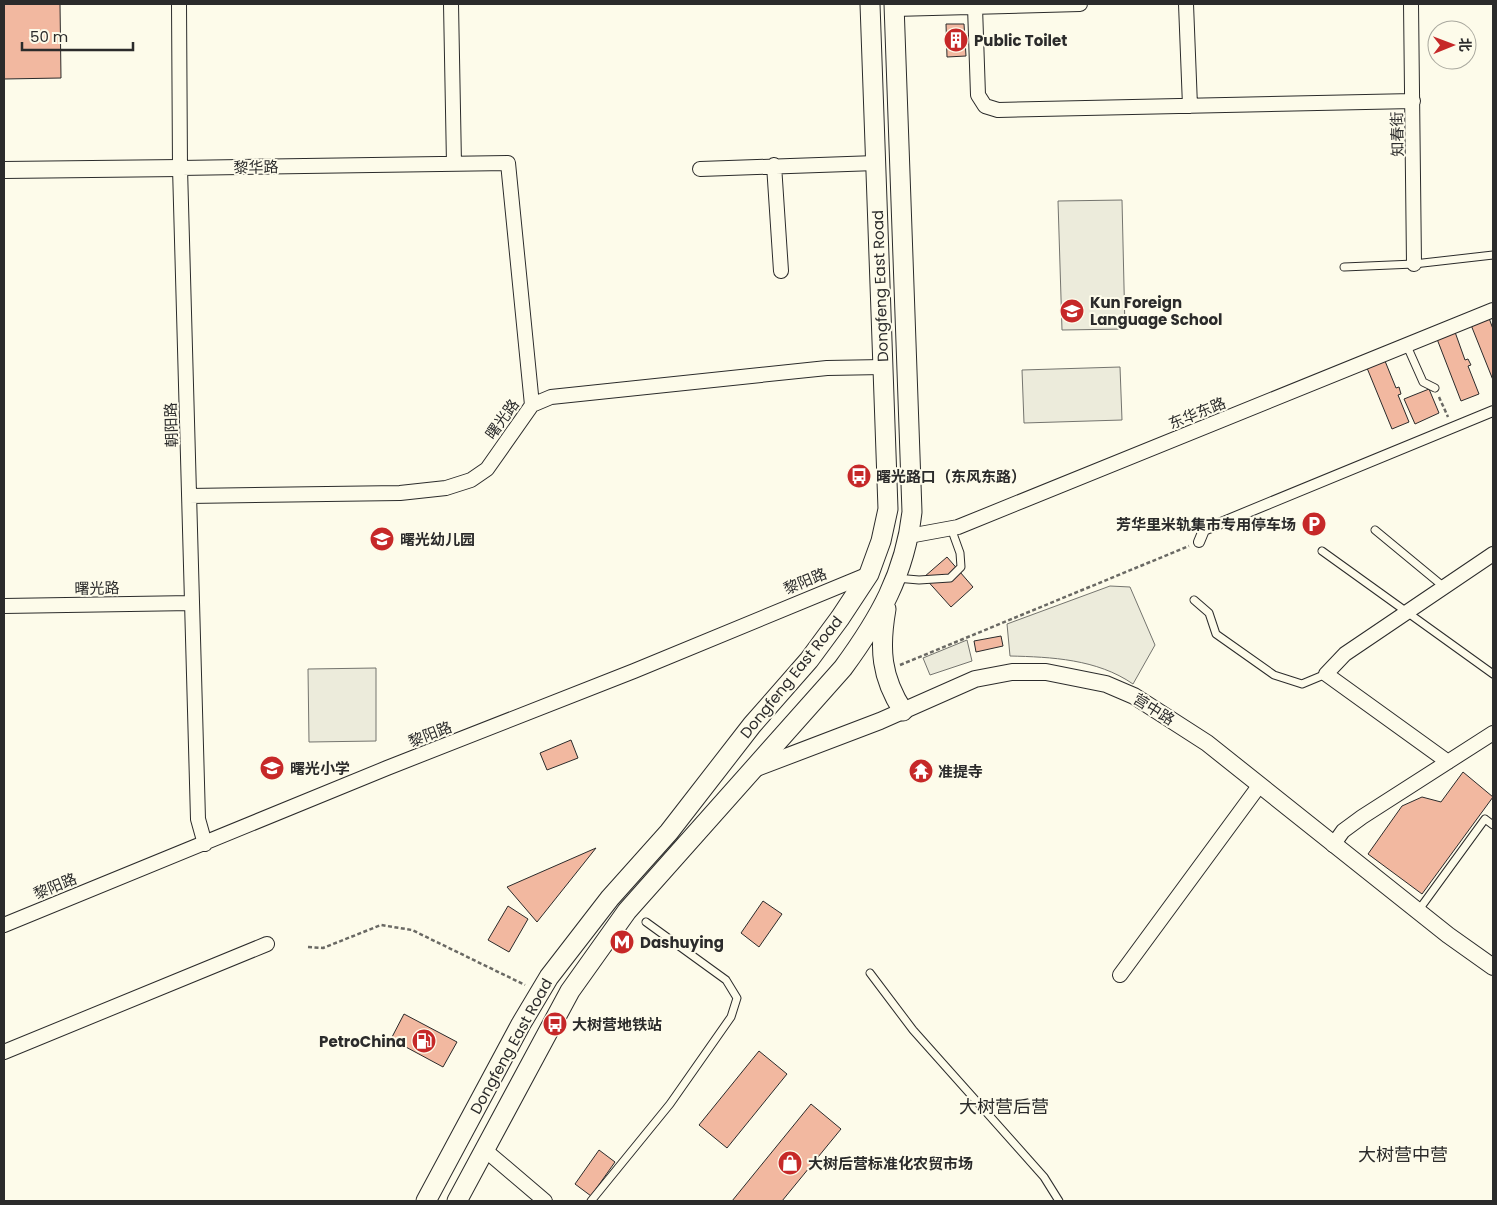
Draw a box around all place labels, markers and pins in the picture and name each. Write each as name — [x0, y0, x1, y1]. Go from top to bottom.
building icon: Public Toilet — [943, 27, 969, 53]
place label: Public Toilet — [974, 30, 1067, 51]
place label: Kun Foreign Language School — [1090, 292, 1222, 330]
school or university icon: Kun Foreign Language School — [1059, 298, 1085, 324]
bus stop icon: 曙光路口（东风东路） — [846, 463, 872, 489]
place label: 曙光路口（东风东路） — [876, 466, 1026, 487]
parking icon: 芳华里米轨集市专用停车场 — [1301, 511, 1327, 537]
place label: 芳华里米轨集市专用停车场 — [1116, 514, 1296, 535]
school or university icon: 曙光幼儿园 — [369, 526, 395, 552]
place label: 曙光幼儿园 — [400, 529, 475, 550]
school or university icon: 曙光小学 — [259, 755, 285, 781]
place label: 曙光小学 — [290, 758, 350, 779]
temple icon: 准提寺 — [908, 758, 934, 784]
place label: 准提寺 — [938, 761, 983, 782]
metro station icon: Dashuying — [609, 929, 635, 955]
place label: Dashuying — [640, 932, 724, 953]
bus stop icon: 大树营地铁站 — [542, 1011, 568, 1037]
place label: 大树营地铁站 — [572, 1014, 662, 1035]
fuel station icon: PetroChina — [411, 1028, 437, 1054]
place label: PetroChina — [319, 1031, 406, 1052]
shop icon: 大树后营标准化农贸市场 — [777, 1150, 803, 1176]
place label: 大树后营标准化农贸市场 — [808, 1153, 973, 1174]

